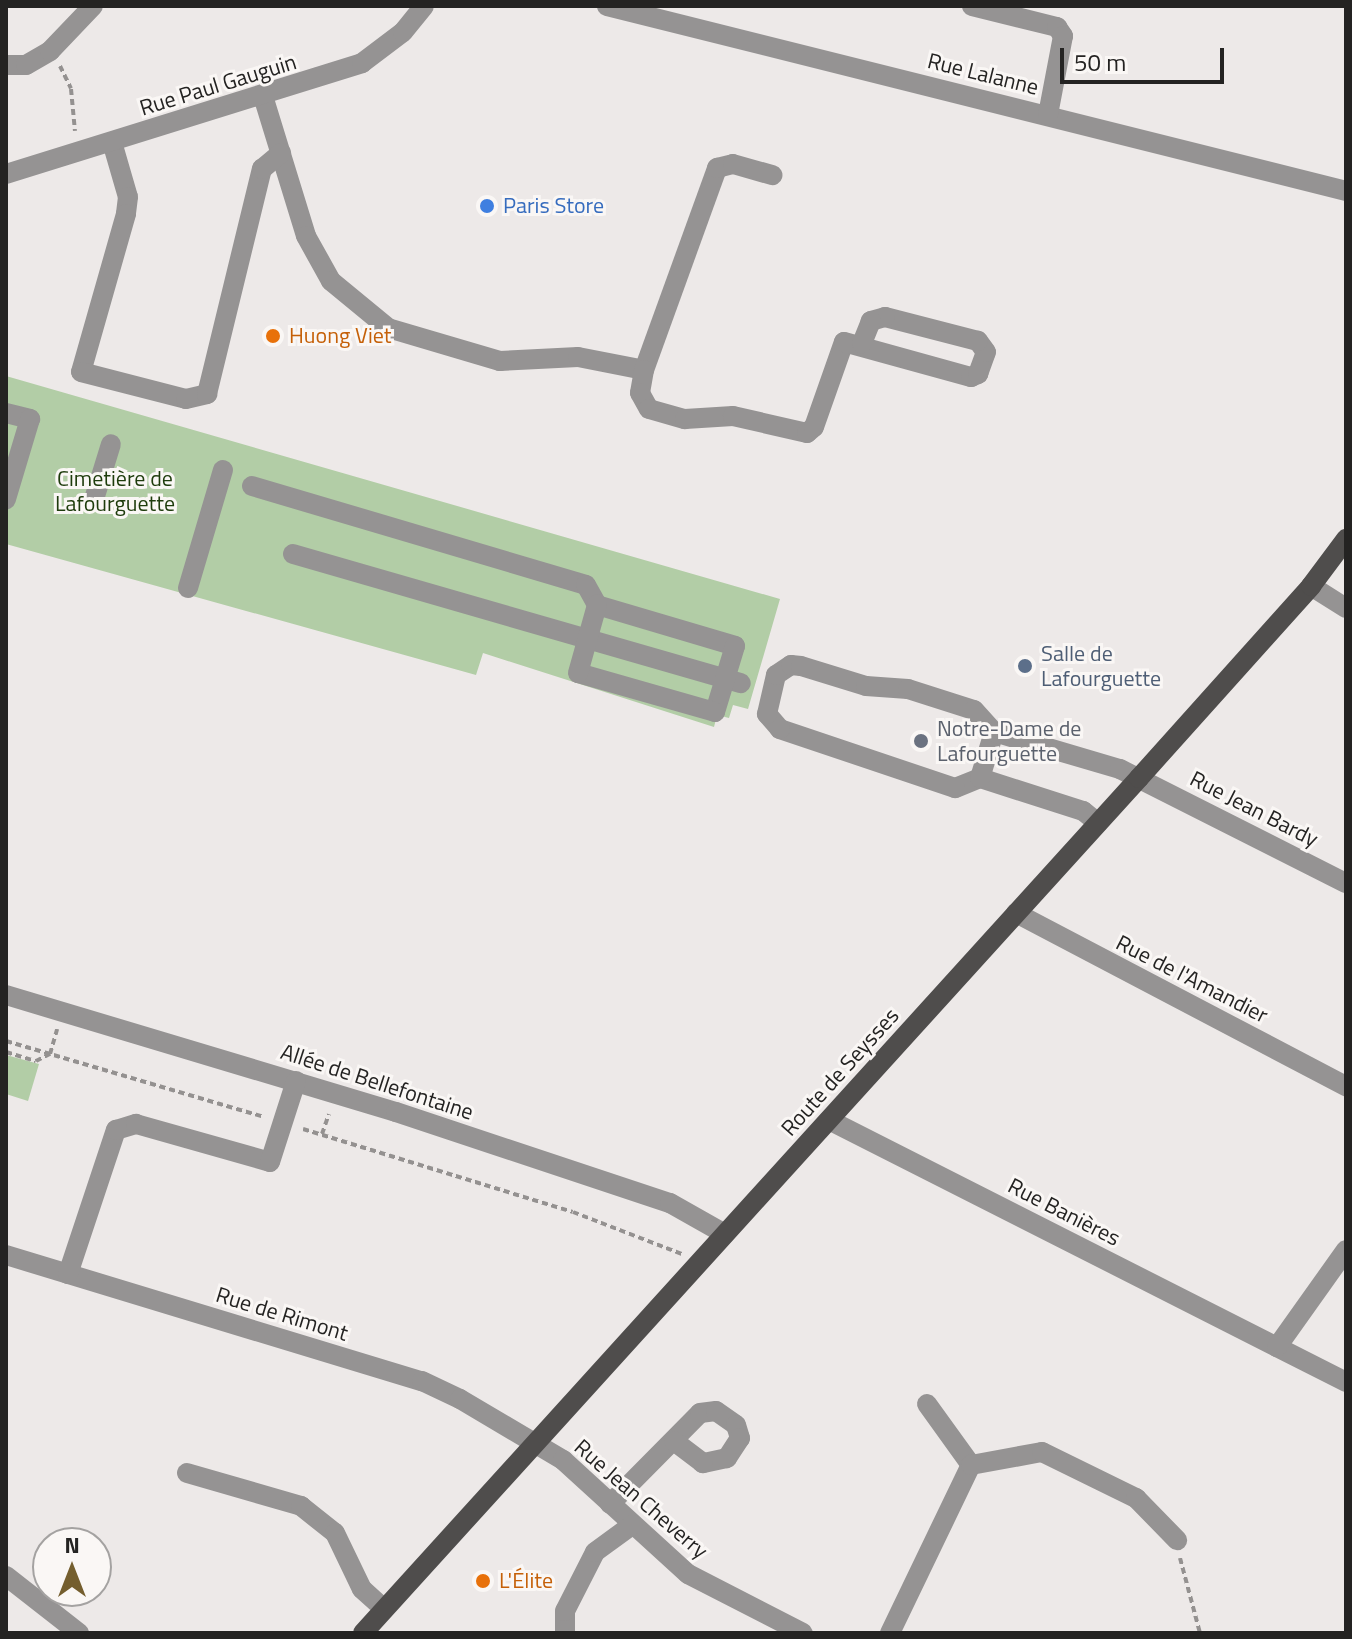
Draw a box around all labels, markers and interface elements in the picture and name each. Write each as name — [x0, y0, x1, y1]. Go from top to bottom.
scale bar — [1064, 32, 1228, 82]
text: 50 m — [1074, 44, 1126, 80]
street label: Rue Lalanne — [925, 47, 1041, 101]
street label: Rue Paul Gauguin — [136, 49, 300, 121]
place label: Paris Store — [503, 193, 604, 219]
marker: Paris Store — [478, 197, 496, 215]
place label: Huong Viet — [289, 323, 391, 349]
marker: Huong Viet — [264, 327, 282, 345]
park label: Cimetière de Lafourguette — [55, 465, 175, 516]
place label: Salle de Lafourguette — [1041, 640, 1161, 692]
marker: Salle de Lafourguette — [1016, 657, 1034, 675]
place label: Notre-Dame de Lafourguette — [937, 715, 1081, 766]
marker: Notre-Dame de Lafourguette — [912, 732, 930, 750]
street label: Rue Jean Bardy — [1185, 765, 1323, 853]
street label: Rue de l'Amandier — [1112, 929, 1272, 1029]
street label: Route de Seysses — [776, 1003, 904, 1141]
street label: Allée de Bellefontaine — [277, 1038, 477, 1126]
street label: Rue Banières — [1004, 1173, 1124, 1251]
street label: Rue de Rimont — [213, 1281, 351, 1347]
street label: Rue Jean Cheverry — [569, 1434, 713, 1564]
north arrow — [32, 1527, 112, 1607]
text: N — [64, 1528, 80, 1562]
place label: L'Élite — [499, 1568, 553, 1594]
marker: L'Élite — [474, 1572, 492, 1590]

